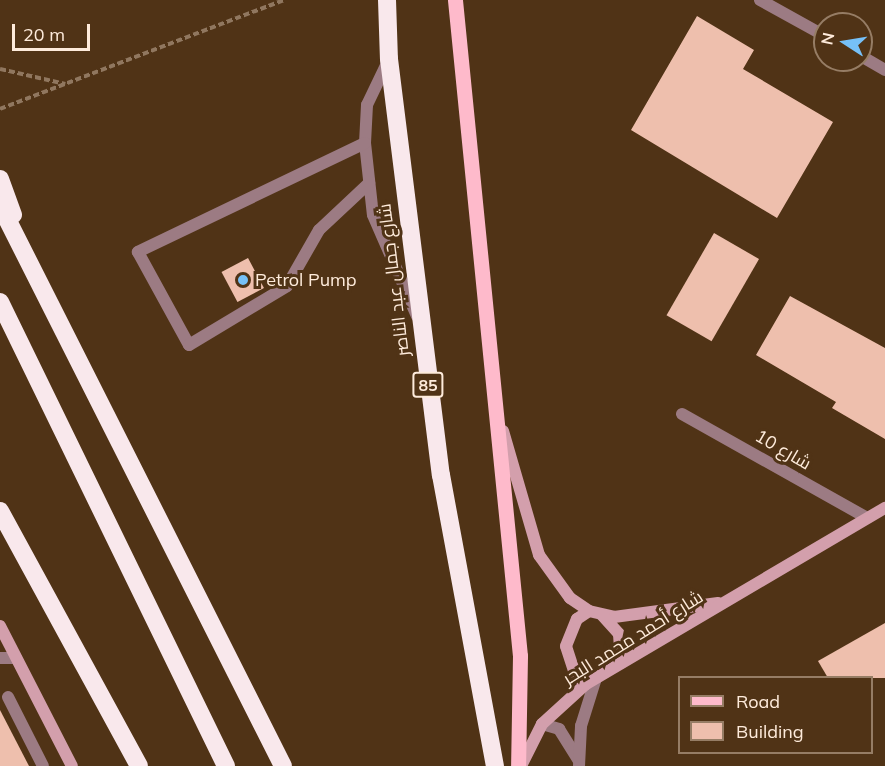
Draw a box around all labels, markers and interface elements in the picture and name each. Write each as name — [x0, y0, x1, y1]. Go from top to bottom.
scale bar — [15, 12, 93, 50]
north arrow — [813, 12, 873, 72]
text: 20 m — [23, 23, 65, 46]
text: N — [816, 31, 838, 47]
street label: شارع جمال عبد الناصر — [374, 202, 414, 358]
place label: Petrol Pump — [255, 269, 357, 291]
marker: Petrol Pump — [236, 273, 250, 287]
road number: 85 — [412, 372, 444, 398]
street label: شارع 10 — [751, 425, 815, 475]
street label: شارع أحمد محمد البحر — [559, 586, 707, 690]
legend — [678, 676, 873, 754]
text: Road — [736, 690, 780, 713]
text: Building — [736, 720, 804, 743]

